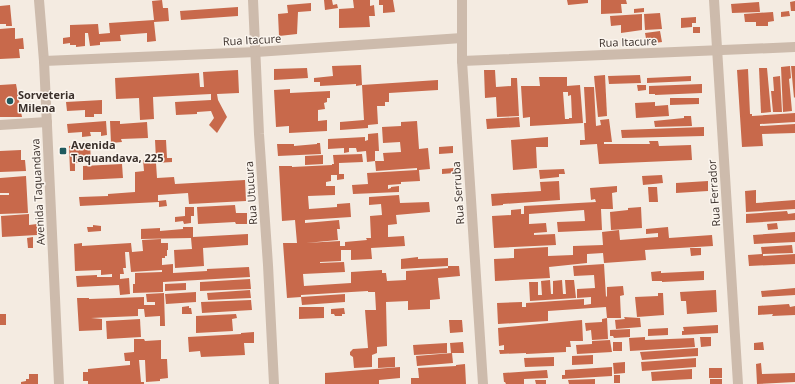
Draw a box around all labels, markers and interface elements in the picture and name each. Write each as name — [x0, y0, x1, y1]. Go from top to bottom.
street label: Rua Itacure — [222, 30, 281, 49]
street label: Rua Itacure — [599, 33, 657, 50]
place label: Sorveteria Milena — [18, 87, 75, 115]
marker: Sorveteria Milena — [5, 96, 15, 106]
place label: Avenida Taquandava, 225 — [71, 137, 163, 165]
street label: Avenida Taquandava — [27, 138, 48, 246]
marker: Avenida Taquandava, 225 — [58, 146, 68, 156]
street label: Rua Ferrador — [704, 158, 723, 227]
street label: Rua Utucura — [241, 161, 260, 225]
street label: Rua Serruba — [448, 161, 467, 225]

